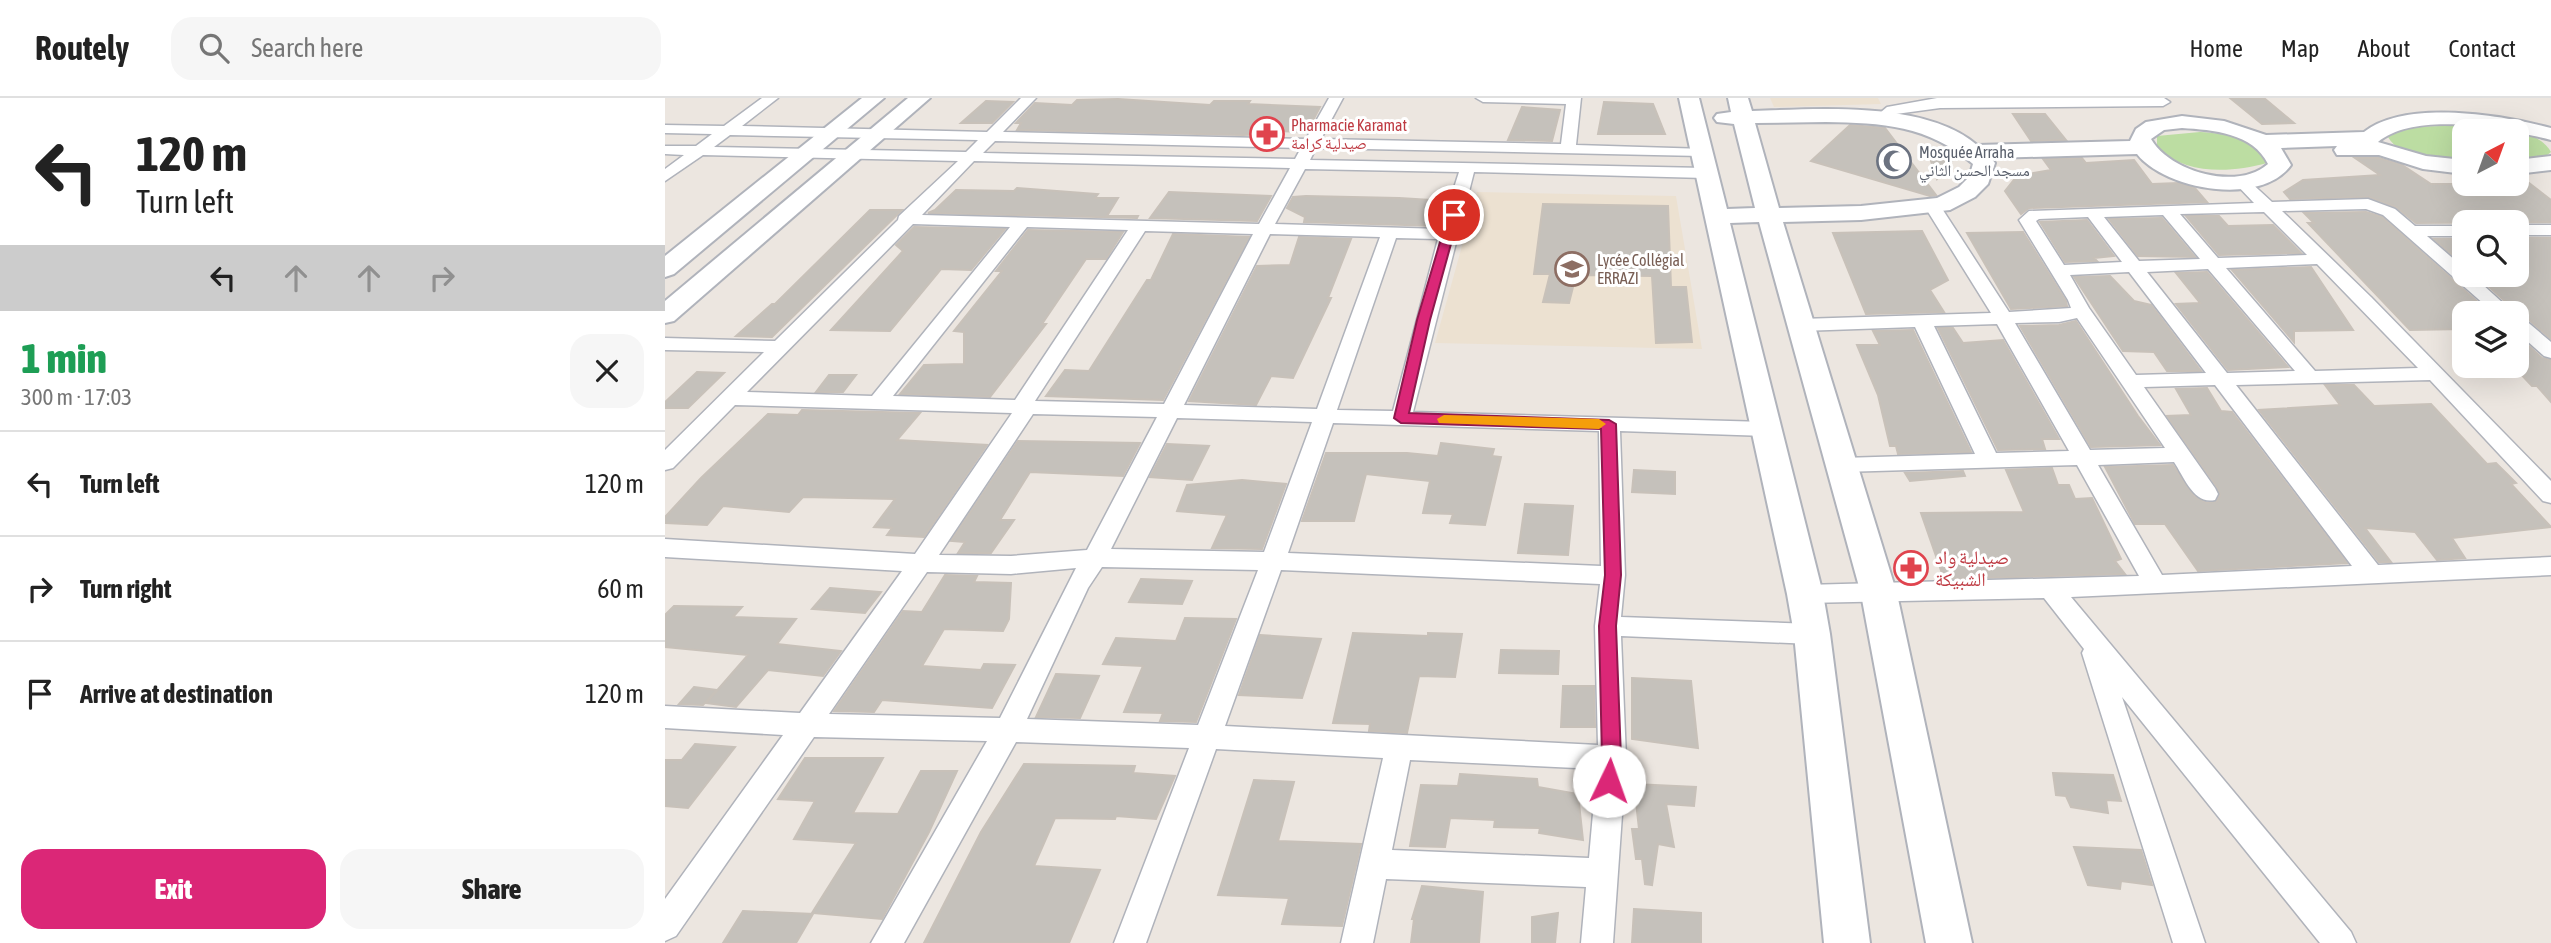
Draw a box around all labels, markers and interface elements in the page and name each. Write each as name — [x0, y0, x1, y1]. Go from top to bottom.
search box — [171, 17, 661, 80]
text: Routely — [35, 29, 129, 67]
icon: search — [195, 29, 233, 67]
text: Search here — [251, 33, 363, 63]
text: Home — [2189, 35, 2243, 62]
text: Map — [2281, 35, 2319, 62]
text: About — [2357, 35, 2410, 62]
text: Contact — [2448, 35, 2516, 62]
pharmacy icon: Pharmacie Karamat صيدلية كرامة — [1248, 115, 1286, 153]
place label: Pharmacie Karamat صيدلية كرامة — [1291, 116, 1408, 153]
north arrow — [2452, 119, 2529, 196]
map controls — [2452, 119, 2529, 378]
text: 120 m — [136, 125, 247, 181]
icon: left — [21, 126, 112, 217]
mosque icon: Mosquée Arraha مسجد الحسن الثاني — [1875, 142, 1913, 180]
place label: Mosquée Arraha مسجد الحسن الثاني — [1919, 143, 2030, 183]
text: Turn left — [136, 183, 234, 220]
pin — [1424, 185, 1484, 245]
icon: arrive — [1435, 196, 1473, 234]
button: search — [2452, 210, 2529, 287]
school or university icon: Lycée Collégial ERRAZI — [1553, 250, 1591, 288]
place label: Lycée Collégial ERRAZI — [1597, 251, 1685, 287]
icon: left — [204, 259, 242, 297]
icon: ahead — [277, 259, 315, 297]
icon: ahead — [350, 259, 388, 297]
icon: right — [423, 259, 461, 297]
button: layers — [2452, 301, 2529, 378]
text: 1 min — [21, 334, 107, 382]
button: close — [570, 334, 644, 408]
text: 300 m · 17:03 — [21, 384, 132, 410]
icon: left — [21, 465, 59, 503]
text: Turn left — [80, 469, 160, 499]
text: 120 m — [585, 469, 644, 499]
place label: صيدلية واد الشبيكة — [1935, 546, 2009, 591]
pharmacy icon: صيدلية واد الشبيكة — [1892, 549, 1930, 587]
icon: right — [21, 570, 59, 608]
text: Turn right — [80, 574, 171, 604]
text: 60 m — [597, 574, 644, 604]
icon: arrive — [21, 675, 59, 713]
text: Arrive at destination — [80, 679, 273, 709]
text: 120 m — [585, 679, 644, 709]
position arrow — [1572, 744, 1646, 818]
button: Exit — [21, 849, 326, 929]
button: Share — [340, 849, 644, 929]

